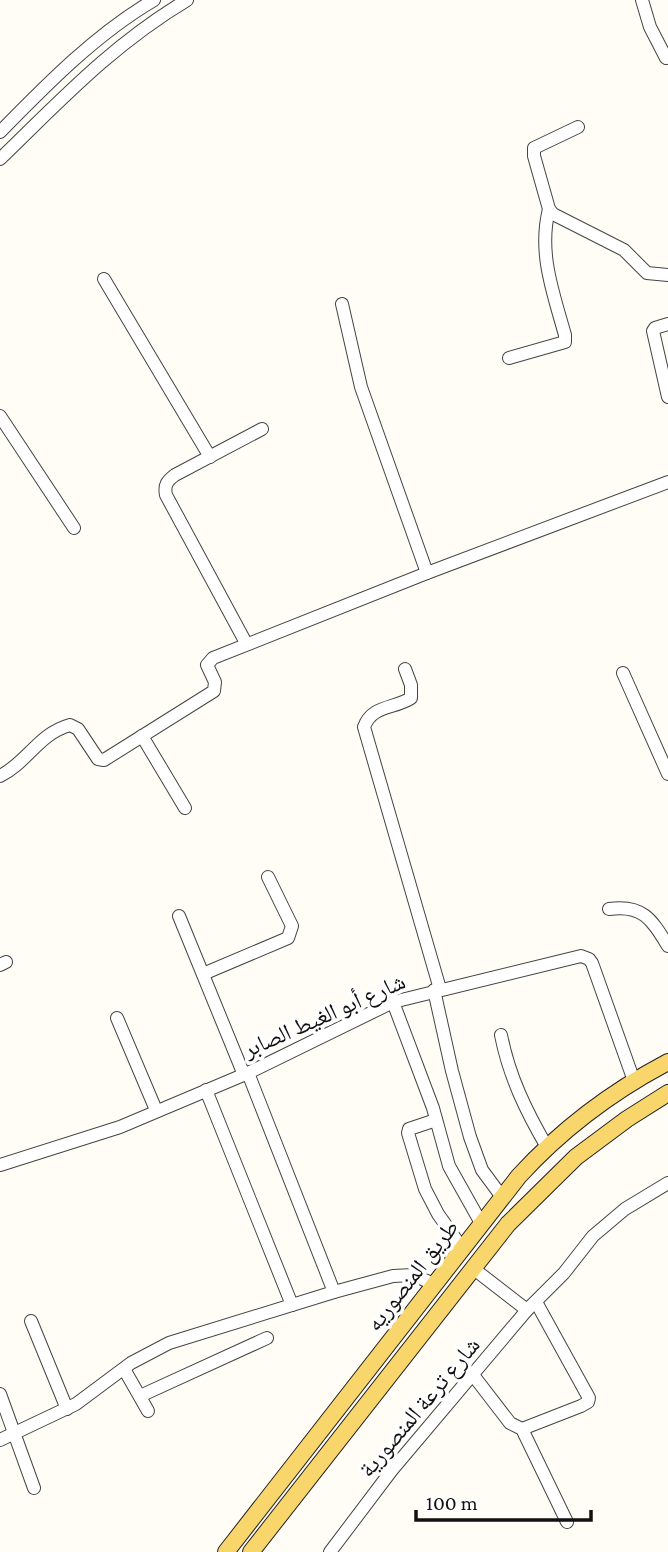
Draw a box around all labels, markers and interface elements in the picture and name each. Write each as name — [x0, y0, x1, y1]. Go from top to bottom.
street label: شارع أبو الغيط الصابر — [238, 967, 410, 1065]
street label: طريق المنصوريه — [361, 1214, 464, 1336]
street label: شارع ترعة المنصورية — [353, 1332, 486, 1483]
scale bar — [416, 1478, 591, 1522]
text: 100 m — [426, 1491, 478, 1515]

